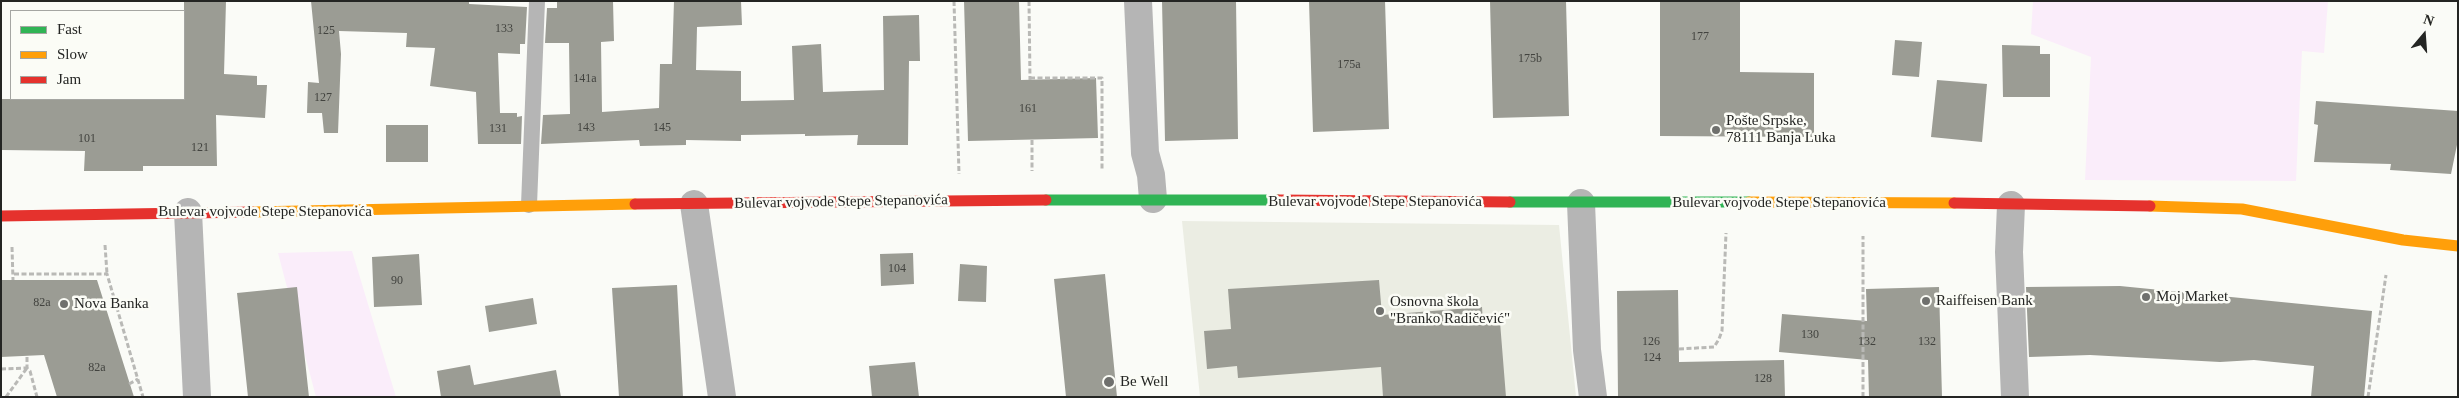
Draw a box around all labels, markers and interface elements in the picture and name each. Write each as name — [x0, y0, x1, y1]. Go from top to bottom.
legend — [10, 10, 185, 100]
north arrow — [2399, 10, 2449, 60]
text: N — [2422, 12, 2436, 29]
text: Fast — [57, 21, 82, 37]
house number: 133 — [495, 22, 513, 36]
house number: 125 — [317, 24, 335, 38]
house number: 177 — [1691, 30, 1709, 44]
text: Slow — [57, 46, 88, 62]
house number: 175b — [1518, 52, 1542, 66]
house number: 175a — [1337, 58, 1361, 72]
text: Jam — [57, 71, 81, 87]
house number: 141a — [573, 72, 597, 86]
house number: 127 — [314, 91, 332, 105]
house number: 161 — [1019, 102, 1037, 116]
place label: Pošte Srpske, 78111 Banja Luka — [1726, 112, 1836, 147]
house number: 143 — [577, 121, 595, 135]
house number: 145 — [653, 121, 671, 135]
house number: 131 — [489, 122, 507, 136]
marker: Pošte Srpske, 78111 Banja Luka — [1710, 124, 1722, 136]
house number: 101 — [78, 132, 96, 146]
house number: 121 — [191, 141, 209, 155]
street label: Bulevar vojvode Stepe Stepanovića — [734, 191, 948, 213]
street label: Bulevar vojvode Stepe Stepanovića — [1268, 193, 1482, 211]
street label: Bulevar vojvode Stepe Stepanovića — [1672, 194, 1886, 212]
street label: Bulevar vojvode Stepe Stepanovića — [158, 203, 372, 221]
house number: 104 — [888, 262, 906, 276]
house number: 90 — [391, 274, 403, 288]
place label: Moj Market — [2156, 288, 2228, 306]
marker: Moj Market — [2140, 291, 2152, 303]
place label: Raiffeisen Bank — [1936, 292, 2033, 310]
place label: Osnovna škola "Branko Radičević" — [1390, 293, 1510, 328]
place label: Nova Banka — [74, 295, 149, 313]
marker: Raiffeisen Bank — [1920, 295, 1932, 307]
house number: 82a — [33, 296, 51, 310]
marker: Nova Banka — [58, 298, 70, 310]
marker: Osnovna škola "Branko Radičević" — [1374, 305, 1386, 317]
house number: 130 — [1801, 328, 1819, 342]
house number: 126 — [1642, 335, 1660, 349]
house number: 132 — [1858, 335, 1876, 349]
house number: 132 — [1918, 335, 1936, 349]
house number: 124 — [1643, 351, 1661, 365]
house number: 82a — [88, 361, 106, 375]
house number: 128 — [1754, 372, 1772, 386]
place label: Be Well — [1120, 373, 1168, 391]
marker: Be Well — [1102, 375, 1116, 389]

